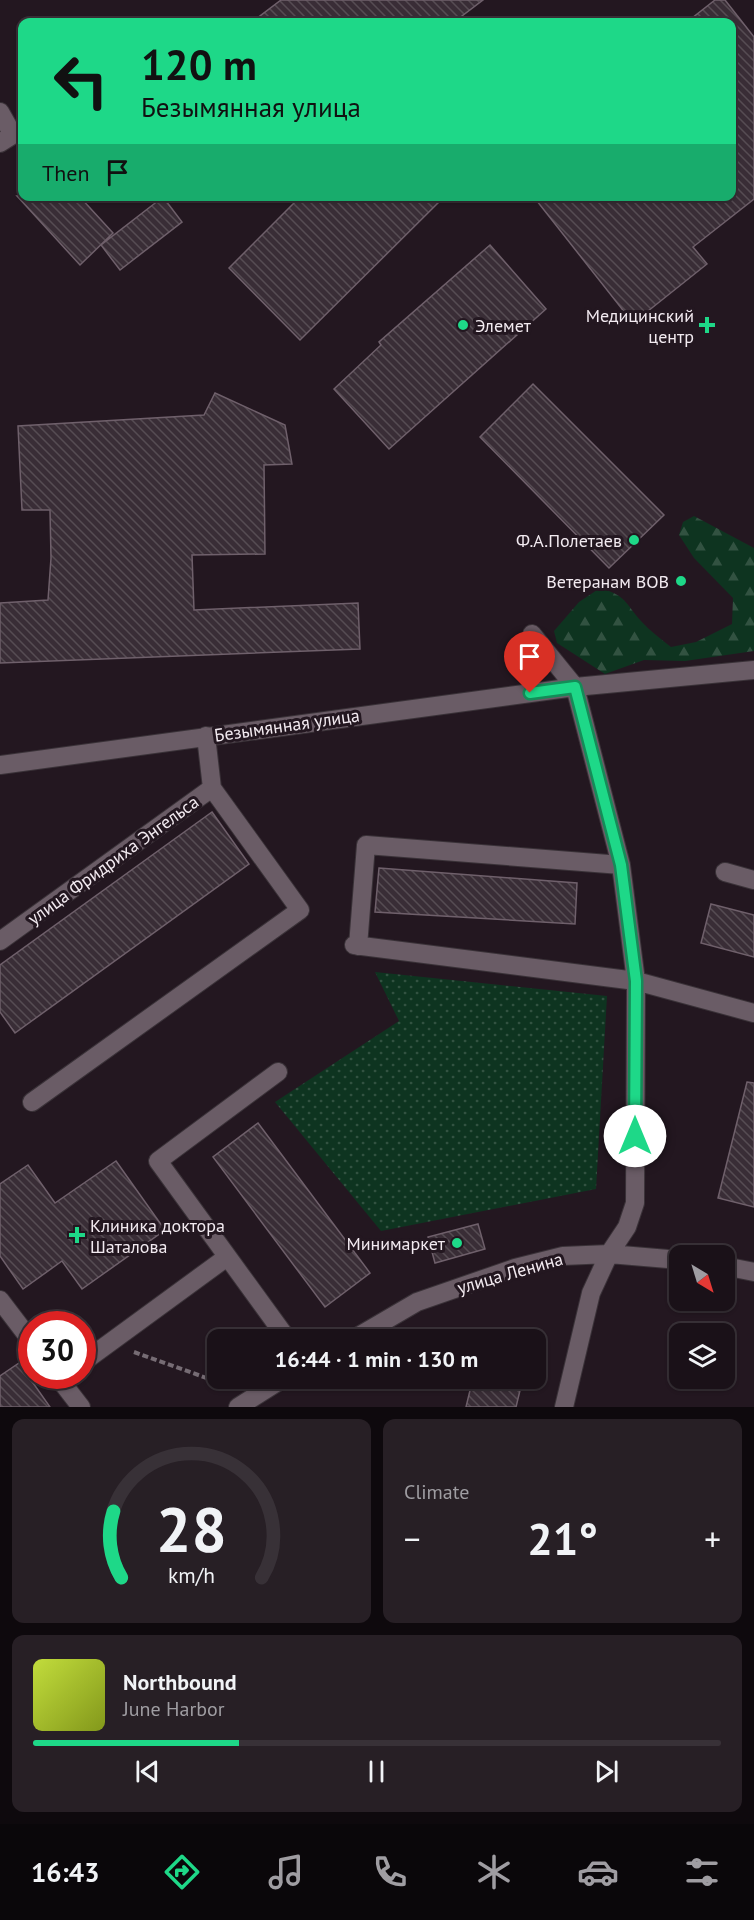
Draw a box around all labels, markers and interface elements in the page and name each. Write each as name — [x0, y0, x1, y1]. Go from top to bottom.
text: 120 m — [141, 37, 257, 92]
icon: left — [42, 42, 120, 120]
text: Безымянная улица — [141, 90, 361, 124]
icon: arrive — [101, 156, 134, 189]
text: Then — [42, 159, 89, 187]
place label: Медицинский центр — [586, 304, 694, 348]
place label: Элемет — [475, 314, 532, 337]
marker: Медицинский центр — [698, 316, 716, 334]
marker: Элемет — [456, 318, 470, 332]
place label: Ф.А.Полетаев — [516, 529, 622, 552]
marker: Ф.А.Полетаев — [627, 533, 641, 547]
place label: Ветеранам ВОВ — [546, 570, 669, 593]
marker: Ветеранам ВОВ — [674, 574, 688, 588]
pin — [504, 631, 555, 693]
icon: arrive — [513, 640, 546, 673]
street label: Безымянная улица — [213, 703, 361, 747]
street label: улица Фридриха Энгельса — [23, 790, 203, 930]
position arrow — [603, 1104, 667, 1168]
place label: Клиника доктора Шаталова — [90, 1214, 225, 1258]
marker: Клиника доктора Шаталова — [68, 1226, 86, 1244]
place label: Минимаркет — [346, 1232, 446, 1255]
marker: Минимаркет — [450, 1236, 464, 1250]
north arrow — [669, 1245, 735, 1311]
map controls — [669, 1245, 735, 1389]
street label: улица Ленина — [454, 1247, 566, 1299]
speed limit sign: 30 — [18, 1311, 96, 1389]
button: layers — [669, 1323, 735, 1389]
text: 16:44 · 1 min · 130 m — [275, 1345, 478, 1373]
text: Climate — [404, 1479, 470, 1505]
text: 28 — [156, 1488, 227, 1569]
text: 21° — [527, 1509, 598, 1567]
text: − — [404, 1517, 421, 1560]
text: + — [704, 1517, 721, 1560]
text: km/h — [168, 1561, 215, 1589]
text: Northbound — [123, 1668, 237, 1696]
text: June Harbor — [123, 1696, 225, 1722]
icon: previous — [131, 1755, 164, 1788]
icon: pause — [360, 1755, 393, 1788]
icon: next — [590, 1755, 623, 1788]
icon: directions — [161, 1851, 203, 1893]
icon: music — [265, 1851, 307, 1893]
icon: phone — [369, 1851, 411, 1893]
icon: climate — [473, 1851, 515, 1893]
icon: car — [577, 1851, 619, 1893]
icon: filters — [681, 1851, 723, 1893]
text: 16:43 — [31, 1855, 99, 1889]

